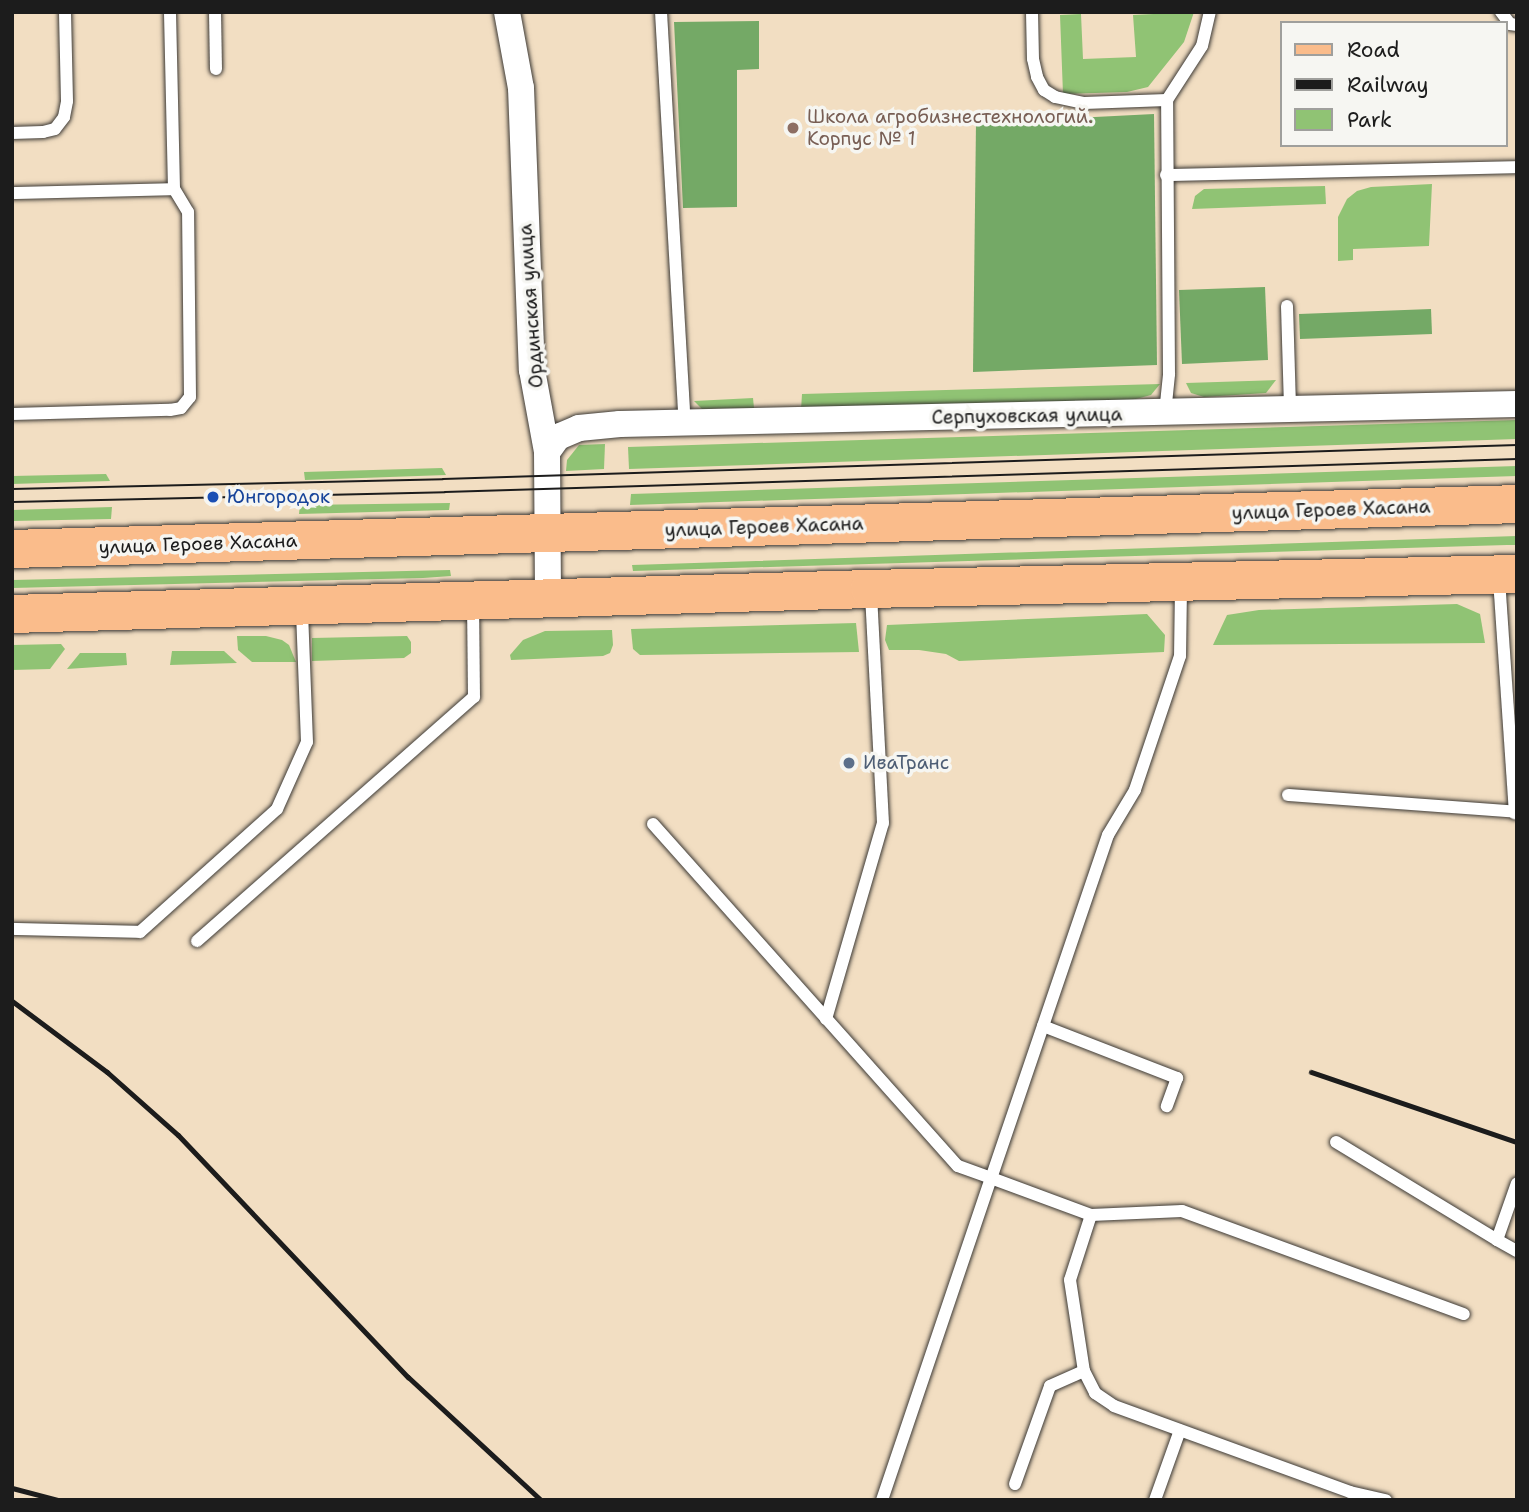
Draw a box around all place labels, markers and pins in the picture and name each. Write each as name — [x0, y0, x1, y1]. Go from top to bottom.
place label: Школа агробизнестехнологий. Корпус № 1 — [807, 106, 1093, 150]
marker: Школа агробизнестехнологий. Корпус № 1 — [785, 120, 801, 136]
place label: Юнгородок — [227, 486, 330, 508]
marker: Юнгородок — [205, 489, 221, 505]
place label: ИваТранс — [863, 752, 949, 774]
marker: ИваТранс — [841, 755, 857, 771]

